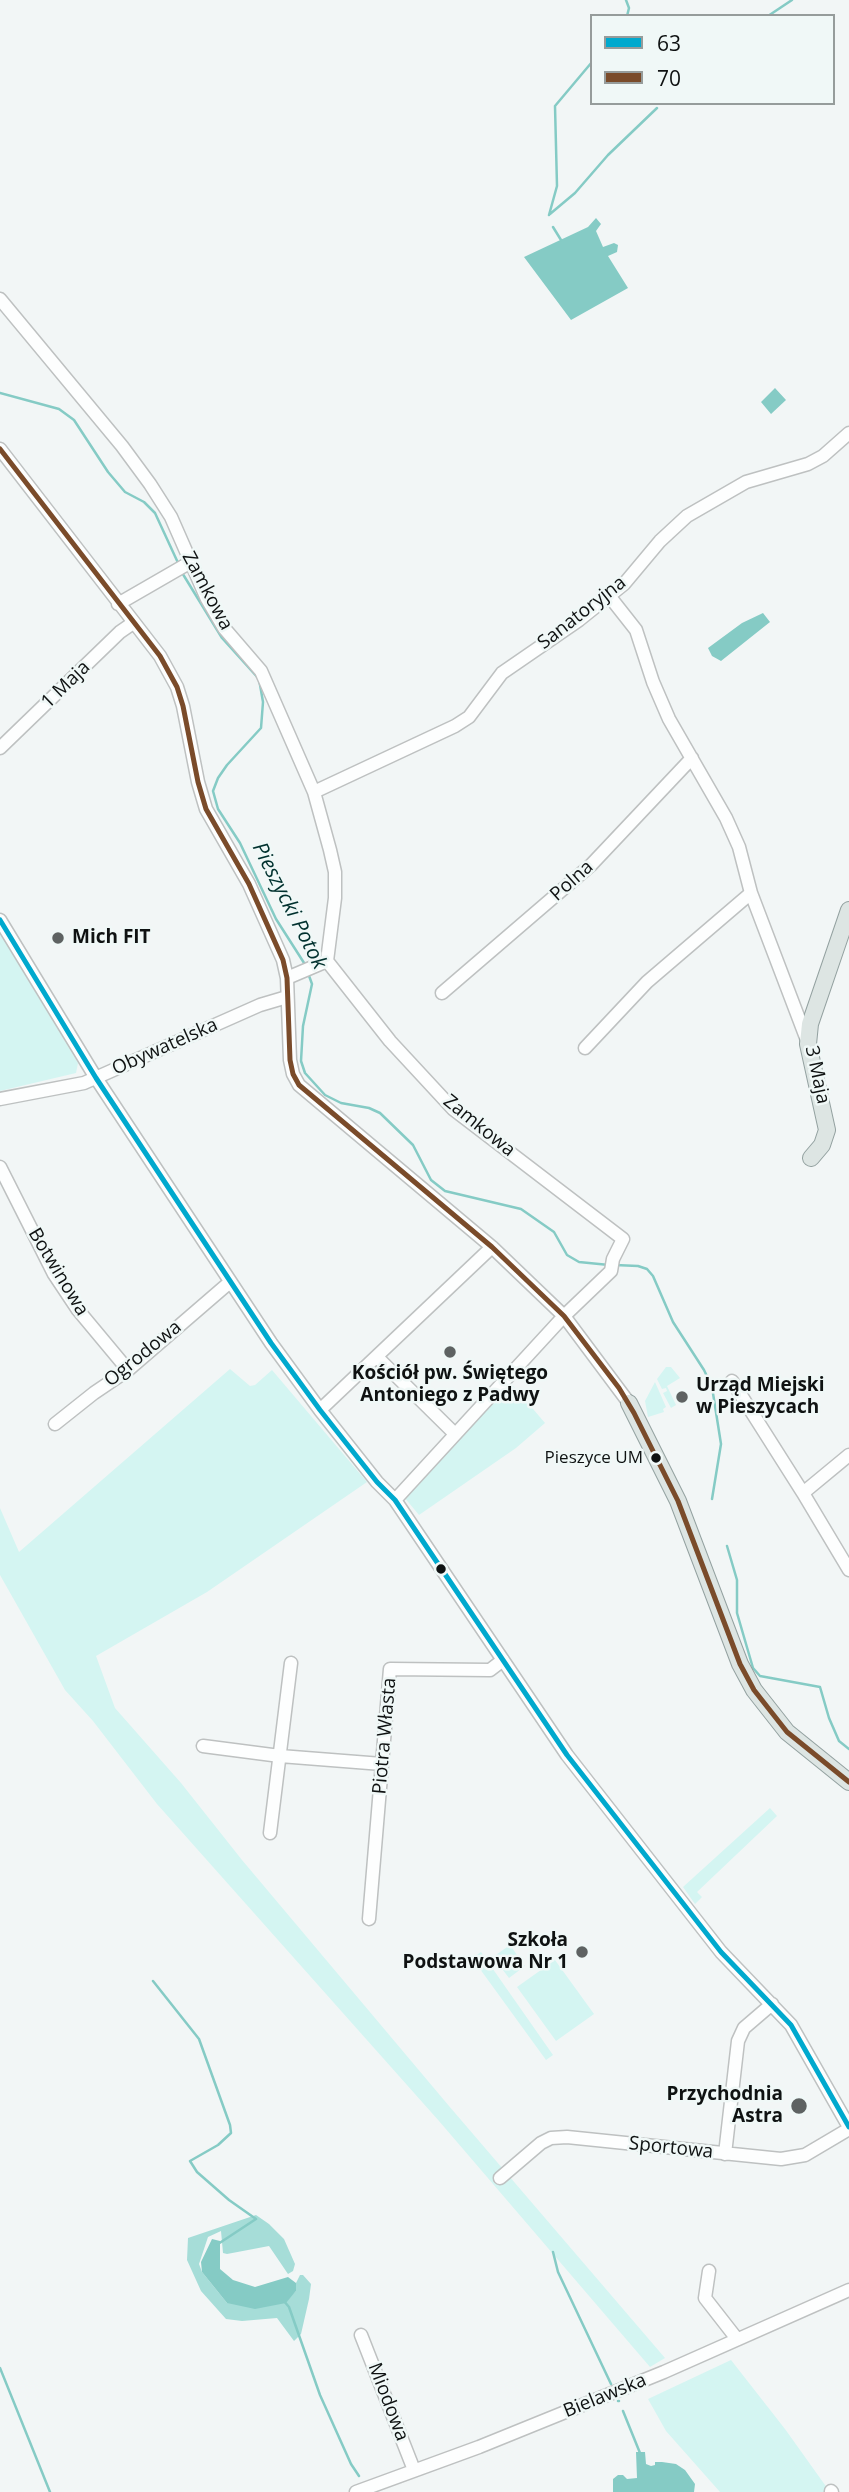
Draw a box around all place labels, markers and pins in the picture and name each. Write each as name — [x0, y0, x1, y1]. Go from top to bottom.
place label: Mich FIT — [72, 927, 151, 949]
marker: Mich FIT — [50, 930, 66, 946]
marker: Kościół pw. Świętego Antoniego z Padwy — [442, 1344, 458, 1360]
place label: Kościół pw. Świętego Antoniego z Padwy — [352, 1363, 548, 1407]
place label: Urząd Miejski w Pieszycach — [696, 1375, 824, 1419]
marker: Urząd Miejski w Pieszycach — [674, 1389, 690, 1405]
place label: Pieszyce UM — [545, 1448, 643, 1468]
marker: Pieszyce UM — [649, 1451, 663, 1465]
unlabelled marker — [434, 1562, 448, 1576]
place label: Szkoła Podstawowa Nr 1 — [403, 1930, 568, 1974]
marker: Szkoła Podstawowa Nr 1 — [574, 1944, 590, 1960]
place label: Przychodnia Astra — [667, 2084, 783, 2128]
marker: Przychodnia Astra — [789, 2096, 809, 2116]

